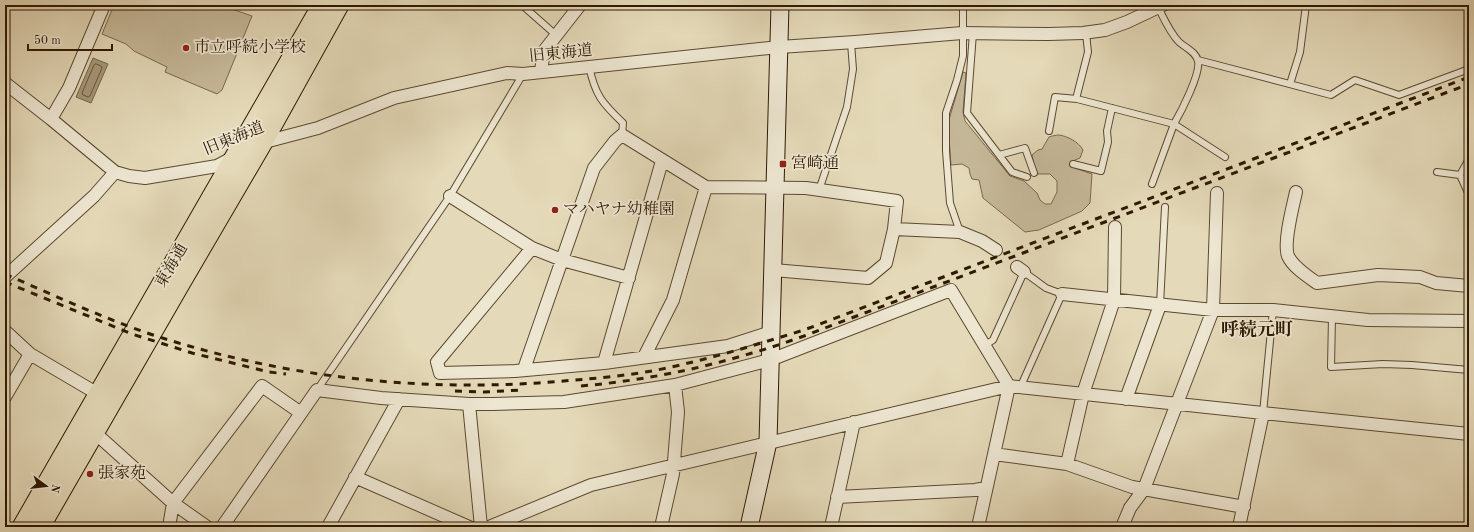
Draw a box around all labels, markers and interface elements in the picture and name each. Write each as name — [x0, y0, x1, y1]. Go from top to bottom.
scale bar — [28, 26, 112, 52]
text: 50 m — [34, 34, 61, 47]
place label: 市立呼続小学校 — [194, 38, 306, 56]
street label: 旧東海道 — [528, 41, 594, 65]
marker: 市立呼続小学校 — [181, 43, 191, 53]
street label: 旧東海道 — [201, 118, 267, 158]
place label: 宮崎通 — [791, 154, 839, 172]
marker: 宮崎通 — [778, 159, 788, 169]
place label: マハヤナ幼稚園 — [563, 200, 675, 218]
marker: マハヤナ幼稚園 — [550, 205, 560, 215]
street label: 東海通 — [151, 240, 191, 291]
district label: 呼続元町 — [1221, 319, 1293, 339]
place label: 張家苑 — [98, 464, 146, 482]
north arrow — [26, 466, 66, 506]
marker: 張家苑 — [85, 469, 95, 479]
text: N — [48, 483, 61, 494]

